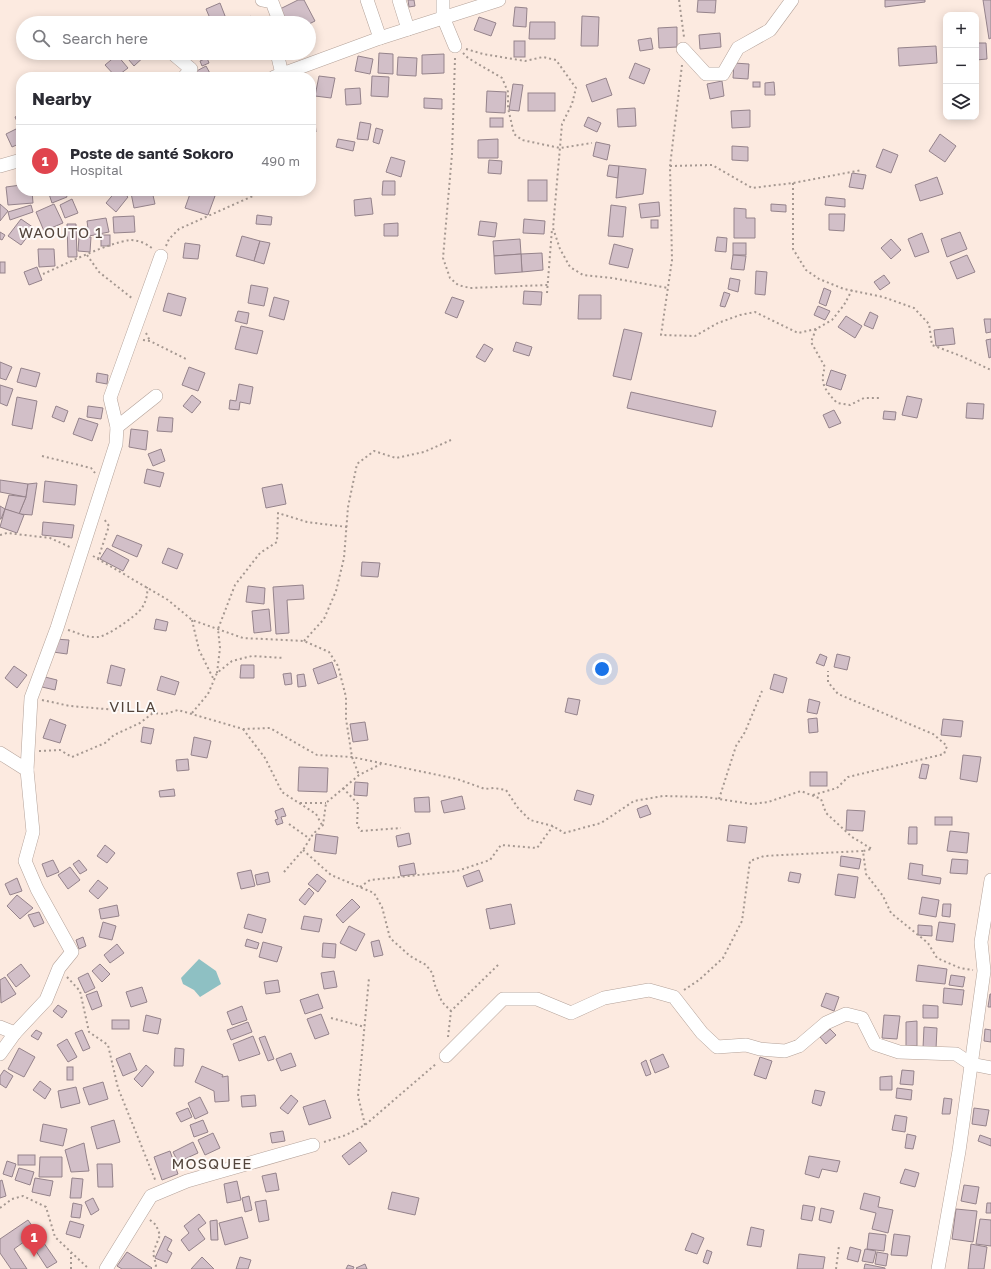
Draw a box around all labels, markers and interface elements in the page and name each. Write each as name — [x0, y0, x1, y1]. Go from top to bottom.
map controls — [943, 12, 979, 120]
button: + — [943, 12, 979, 48]
search box — [16, 16, 316, 60]
icon: search — [30, 27, 52, 49]
text: Search here — [62, 29, 148, 47]
button: − — [943, 48, 979, 84]
button: layers — [943, 84, 979, 120]
text: Nearby — [32, 88, 92, 109]
text: Poste de santé Sokoro — [70, 144, 234, 162]
text: 1 — [42, 153, 48, 169]
text: 490 m — [261, 153, 300, 169]
text: Hospital — [70, 162, 123, 178]
district label: WAOUTO 1 — [19, 223, 103, 241]
your location — [592, 659, 612, 679]
district label: VILLA — [109, 697, 157, 715]
district label: MOSQUEE — [172, 1154, 252, 1172]
pin: 1 — [21, 1224, 47, 1257]

